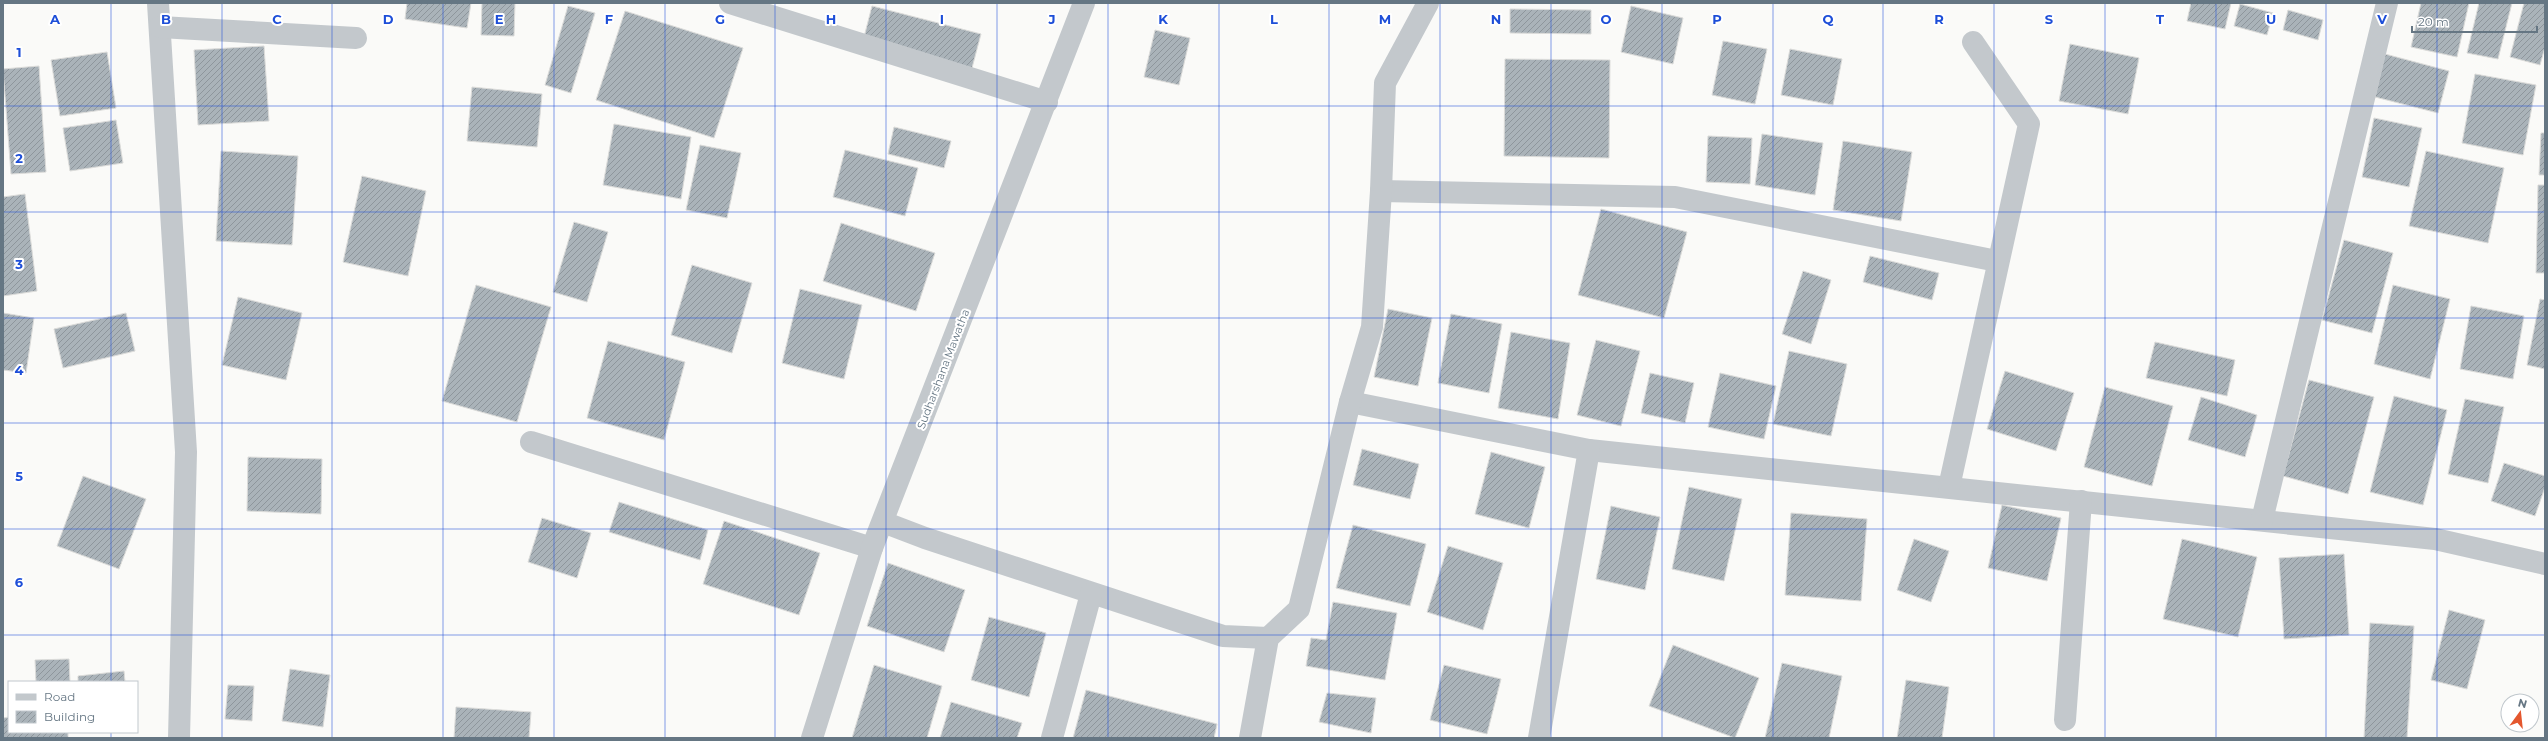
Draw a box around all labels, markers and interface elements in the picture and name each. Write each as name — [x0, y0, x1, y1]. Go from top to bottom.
scale bar — [2412, 8, 2537, 34]
text: A — [49, 11, 61, 27]
text: B — [161, 11, 171, 27]
text: C — [272, 11, 282, 27]
text: D — [383, 11, 394, 27]
text: E — [495, 11, 504, 27]
text: F — [605, 11, 613, 27]
text: G — [715, 11, 725, 27]
text: H — [826, 11, 836, 27]
text: I — [940, 11, 944, 27]
text: J — [1047, 11, 1056, 27]
text: K — [1158, 11, 1168, 27]
text: L — [1270, 11, 1278, 27]
text: M — [1379, 11, 1391, 27]
text: N — [1491, 11, 1501, 27]
text: O — [1601, 11, 1612, 27]
text: P — [1712, 11, 1722, 27]
text: Q — [1823, 11, 1834, 27]
text: R — [1934, 11, 1944, 27]
text: S — [2045, 11, 2053, 27]
text: T — [2156, 11, 2164, 27]
text: U — [2266, 11, 2276, 27]
text: V — [2376, 11, 2387, 27]
text: 20 m — [2418, 14, 2449, 29]
text: 1 — [16, 44, 22, 60]
text: 2 — [15, 150, 23, 166]
text: 3 — [14, 256, 23, 272]
street label: Sudharshana Mawatha — [914, 307, 972, 431]
text: 4 — [15, 362, 24, 378]
text: 5 — [15, 468, 23, 484]
text: 6 — [15, 574, 24, 590]
legend — [8, 681, 138, 733]
text: Road — [44, 689, 75, 704]
north arrow — [2500, 693, 2540, 733]
text: N — [2516, 695, 2529, 711]
text: Building — [44, 709, 95, 724]

